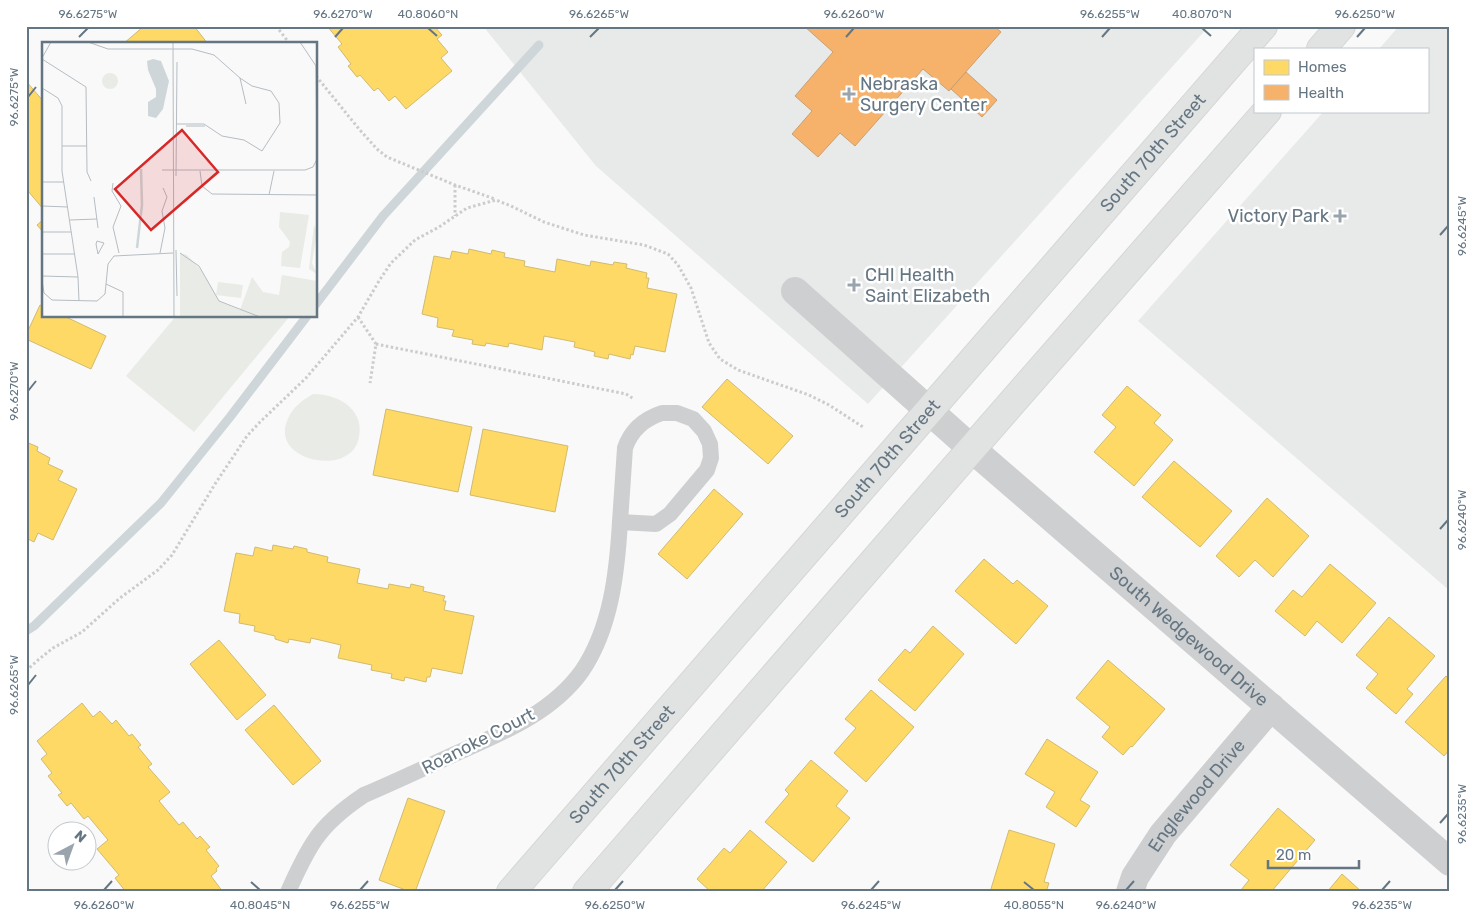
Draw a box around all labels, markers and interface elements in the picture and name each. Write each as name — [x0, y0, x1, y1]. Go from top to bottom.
text: 96.6275°W — [59, 7, 118, 21]
text: 96.6270°W — [313, 7, 373, 21]
text: 40.8060°N — [398, 7, 458, 21]
text: 96.6265°W — [569, 7, 629, 21]
text: 96.6260°W — [824, 7, 885, 21]
text: 96.6255°W — [1080, 7, 1140, 21]
text: 40.8070°N — [1172, 7, 1232, 21]
text: 96.6250°W — [1335, 7, 1396, 21]
inset map — [42, 42, 318, 318]
legend — [1254, 48, 1428, 112]
text: Homes — [1298, 58, 1347, 76]
text: 96.6275°W — [7, 67, 21, 126]
place label: Nebraska Surgery Center — [860, 73, 987, 116]
text: Health — [1298, 84, 1344, 102]
marker: Nebraska Surgery Center — [842, 87, 856, 101]
street label: South 70th Street — [1095, 89, 1210, 217]
text: 96.6245°W — [1455, 196, 1469, 256]
place label: Victory Park — [1227, 205, 1330, 227]
marker: Victory Park — [1333, 209, 1347, 223]
place label: CHI Health Saint Elizabeth — [865, 264, 990, 307]
marker: CHI Health Saint Elizabeth — [847, 278, 861, 292]
text: 96.6270°W — [7, 361, 21, 421]
street label: South 70th Street — [830, 395, 945, 522]
text: 96.6240°W — [1455, 489, 1469, 550]
street label: South Wedgewood Drive — [1105, 562, 1273, 711]
text: 96.6265°W — [7, 655, 21, 715]
street label: South 70th Street — [564, 701, 679, 828]
street label: Roanoke Court — [418, 703, 538, 779]
street label: Englewood Drive — [1143, 735, 1250, 856]
text: 96.6235°W — [1455, 784, 1469, 844]
north arrow — [48, 820, 98, 870]
text: N — [71, 827, 90, 846]
scale bar — [1268, 838, 1360, 870]
text: 20 m — [1276, 846, 1311, 864]
text: 96.6260°W — [74, 898, 135, 912]
text: 40.8045°N — [230, 898, 290, 912]
text: 96.6255°W — [330, 898, 390, 912]
text: 96.6250°W — [585, 898, 646, 912]
text: 96.6245°W — [841, 898, 901, 912]
text: 40.8055°N — [1004, 898, 1064, 912]
text: 96.6240°W — [1096, 898, 1157, 912]
text: 96.6235°W — [1352, 898, 1412, 912]

